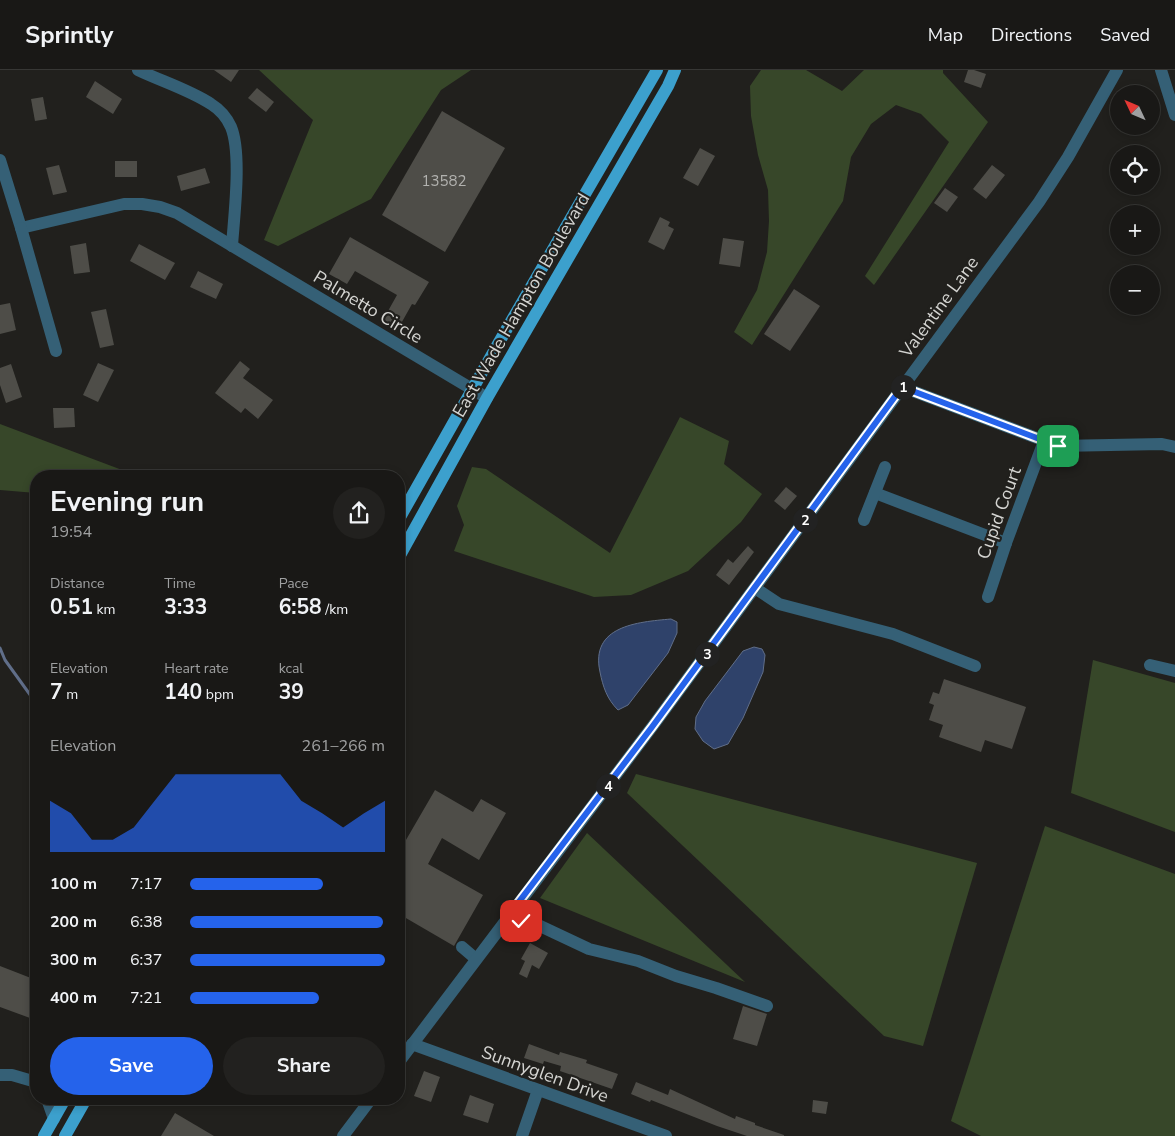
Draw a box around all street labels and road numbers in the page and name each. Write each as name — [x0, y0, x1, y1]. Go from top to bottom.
street label: East Wade Hampton Boulevard — [447, 189, 595, 421]
street label: Valentine Lane — [893, 251, 984, 363]
street label: Palmetto Circle — [309, 265, 427, 349]
street label: Cupid Court — [971, 463, 1027, 562]
street label: Sunnyglen Drive — [478, 1040, 612, 1108]

